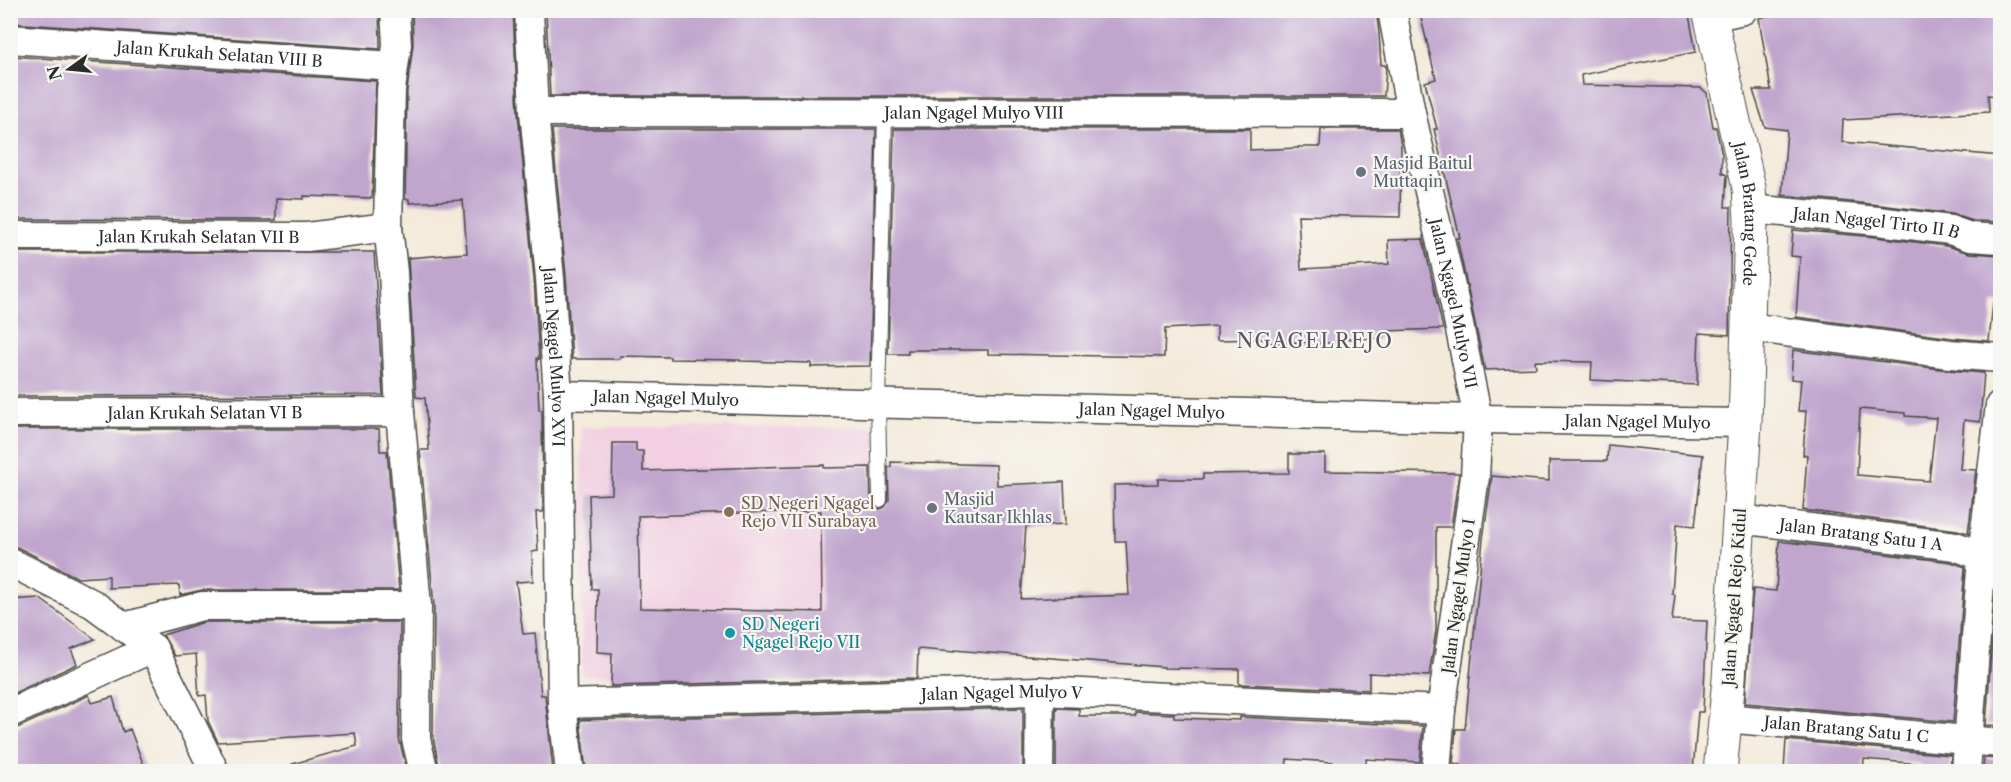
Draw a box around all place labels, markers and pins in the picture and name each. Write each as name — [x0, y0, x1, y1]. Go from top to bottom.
place label: Masjid Baitul Muttaqin — [1373, 153, 1473, 191]
marker: Masjid Baitul Muttaqin — [1354, 165, 1368, 179]
place label: Masjid Kautsar Ikhlas — [944, 489, 1052, 527]
place label: SD Negeri Ngagel Rejo VII Surabaya — [741, 493, 877, 531]
marker: Masjid Kautsar Ikhlas — [925, 501, 939, 515]
marker: SD Negeri Ngagel Rejo VII Surabaya — [722, 505, 736, 519]
place label: SD Negeri Ngagel Rejo VII — [742, 614, 860, 652]
marker: SD Negeri Ngagel Rejo VII — [723, 626, 737, 640]

